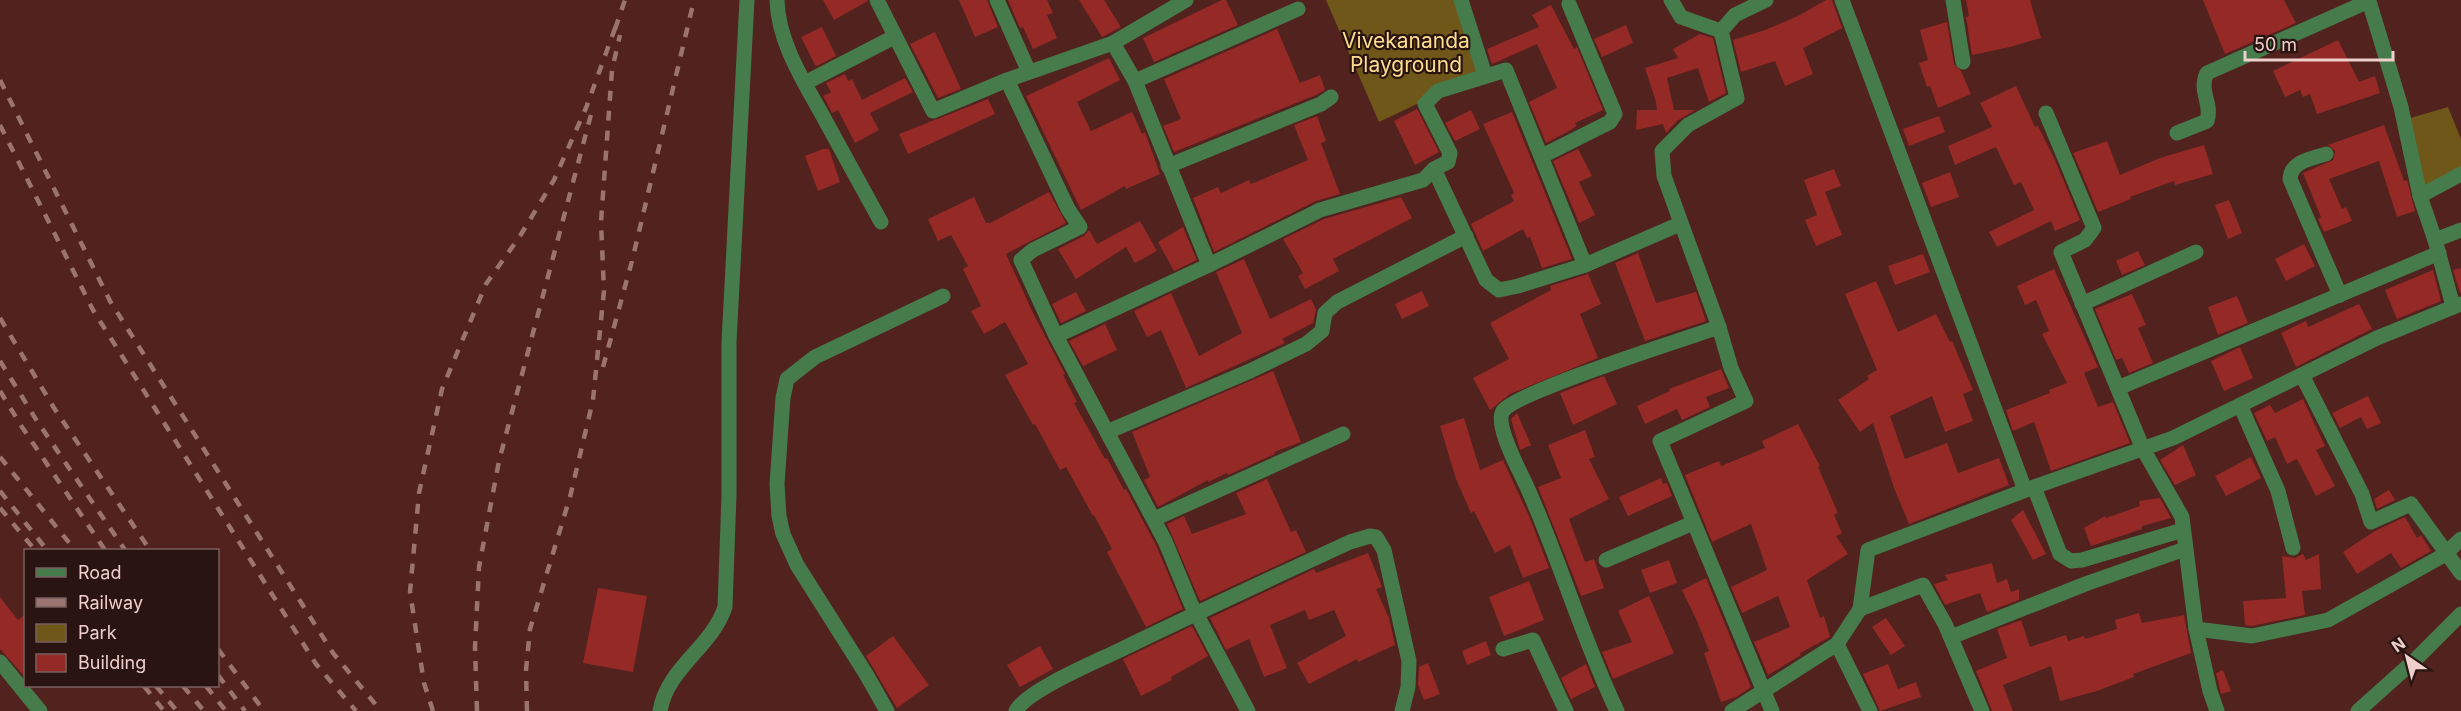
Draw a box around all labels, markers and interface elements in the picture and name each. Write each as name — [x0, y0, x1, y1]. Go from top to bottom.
scale bar — [2245, 24, 2394, 62]
park label: Vivekananda Playground — [1342, 28, 1470, 77]
text: 50 m — [2254, 34, 2297, 55]
legend — [24, 549, 219, 687]
text: Road — [78, 562, 121, 583]
text: Railway — [78, 592, 143, 613]
text: Park — [78, 622, 117, 643]
north arrow — [2377, 627, 2437, 687]
text: N — [2388, 633, 2409, 656]
text: Building — [78, 652, 146, 673]

